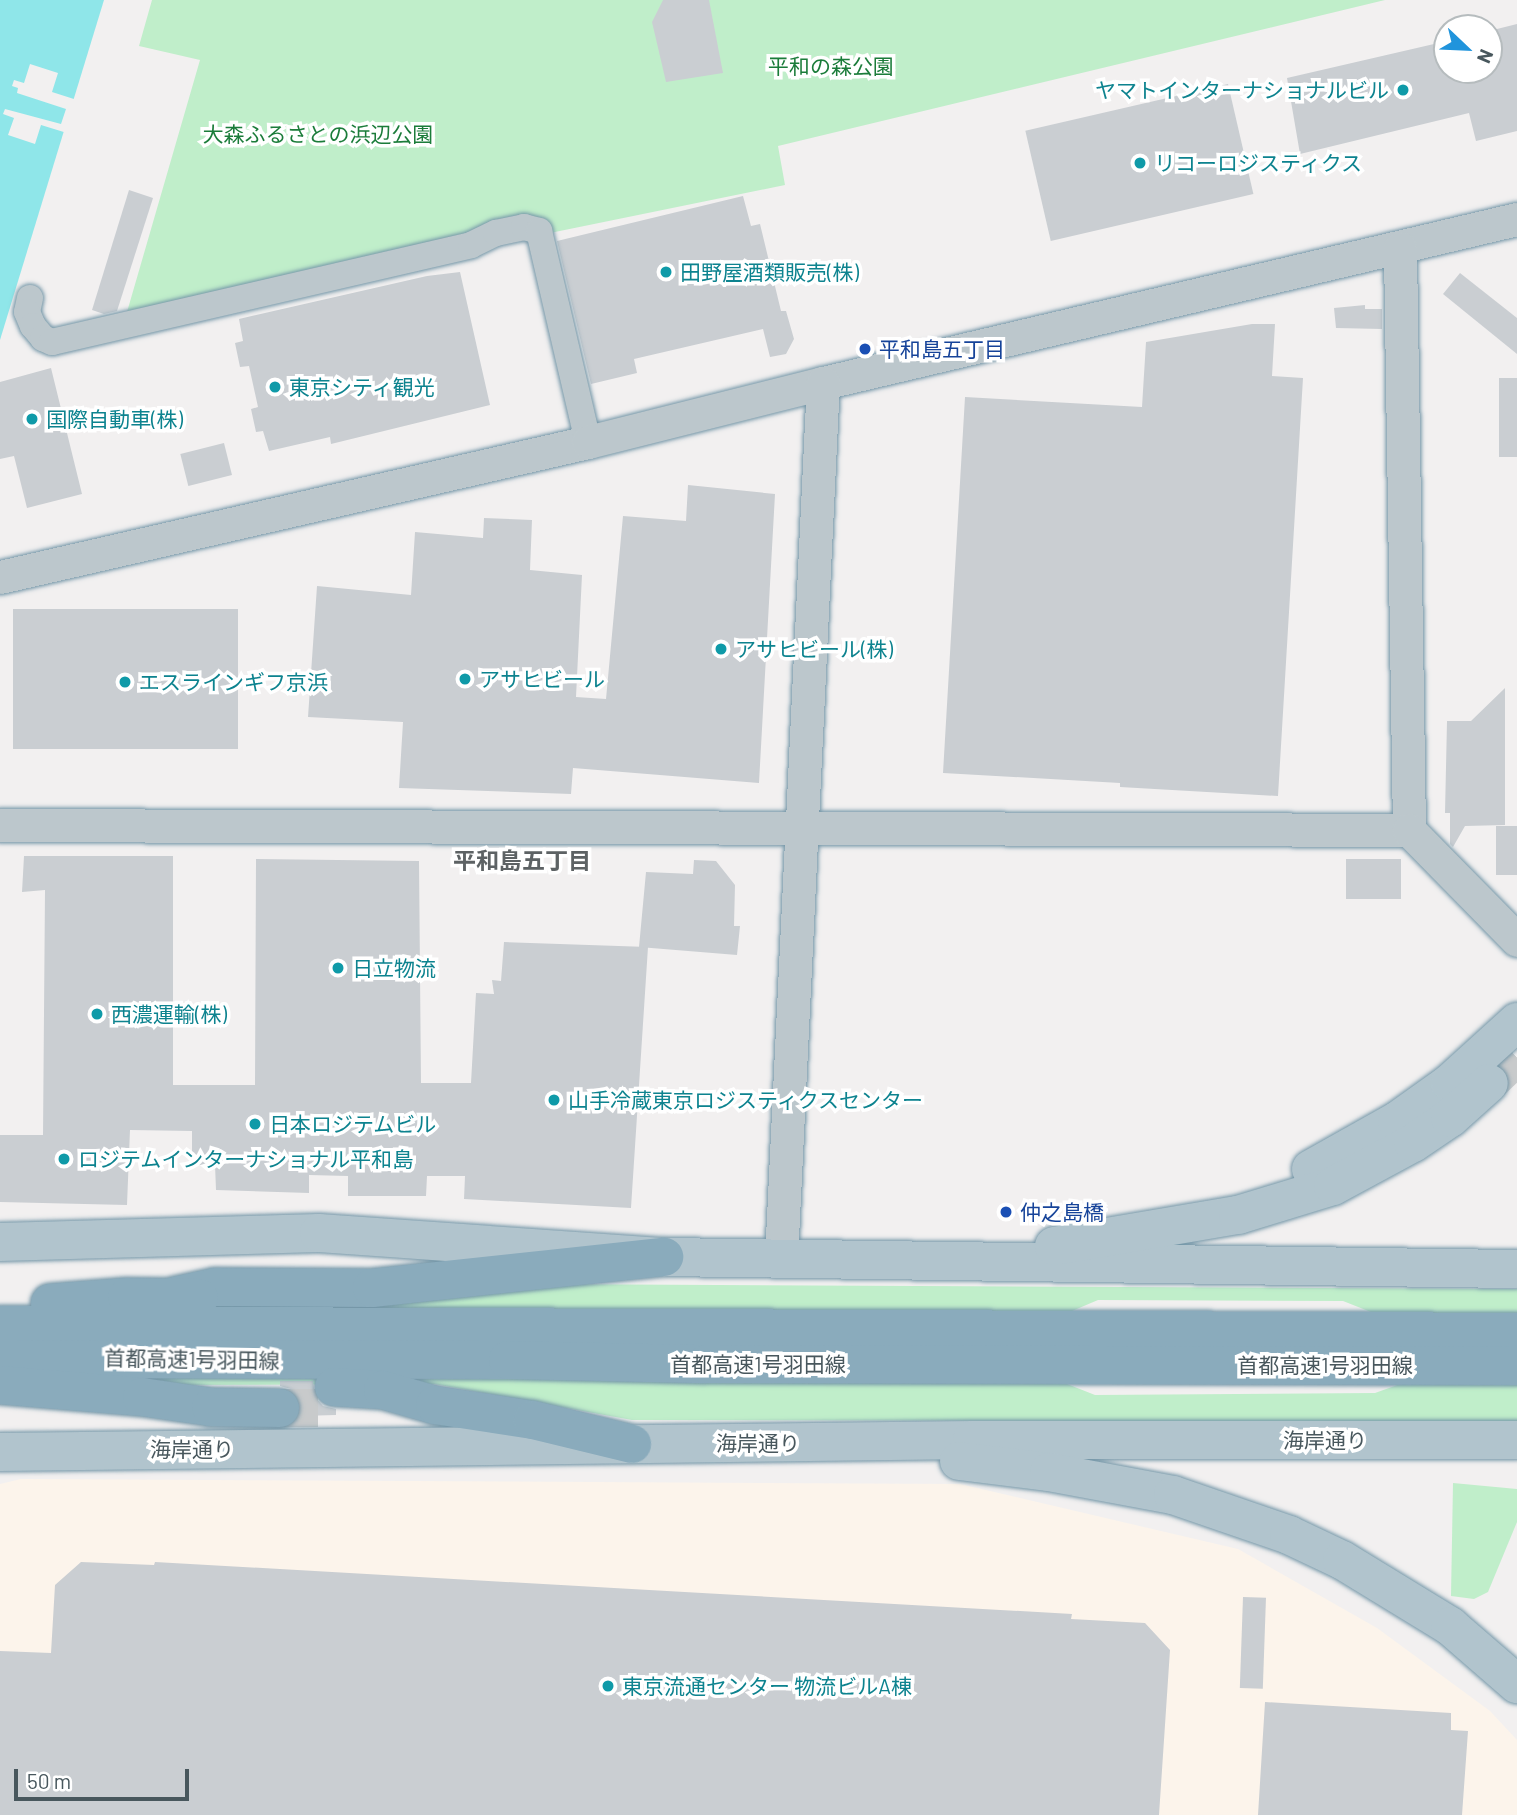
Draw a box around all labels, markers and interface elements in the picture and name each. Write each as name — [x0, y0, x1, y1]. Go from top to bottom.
north arrow — [1433, 14, 1503, 84]
text: N — [1473, 46, 1499, 67]
park label: 平和の森公園 — [768, 53, 894, 79]
place label: ヤマトインターナショナルビル — [1095, 77, 1389, 103]
marker: ヤマトインターナショナルビル — [1395, 82, 1411, 98]
park label: 大森ふるさとの浜辺公園 — [203, 121, 433, 147]
place label: リコーロジスティクス — [1154, 150, 1364, 176]
marker: リコーロジスティクス — [1132, 155, 1148, 171]
place label: 田野屋酒類販売(株) — [680, 259, 859, 285]
marker: 田野屋酒類販売(株) — [658, 264, 674, 280]
place label: 平和島五丁目 — [879, 336, 1005, 362]
marker: 平和島五丁目 — [857, 341, 873, 357]
place label: 東京シティ観光 — [289, 374, 436, 400]
marker: 東京シティ観光 — [267, 379, 283, 395]
place label: 国際自動車(株) — [46, 406, 183, 432]
marker: 国際自動車(株) — [24, 411, 40, 427]
place label: アサヒビール(株) — [735, 636, 893, 662]
marker: アサヒビール(株) — [713, 641, 729, 657]
place label: アサヒビール — [479, 666, 605, 692]
place label: エスラインギフ京浜 — [139, 669, 328, 695]
marker: アサヒビール — [457, 671, 473, 687]
marker: エスラインギフ京浜 — [117, 674, 133, 690]
district label: 平和島五丁目 — [453, 846, 591, 874]
place label: 日立物流 — [352, 955, 436, 981]
marker: 日立物流 — [330, 960, 346, 976]
place label: 西濃運輸(株) — [111, 1001, 227, 1027]
marker: 西濃運輸(株) — [89, 1006, 105, 1022]
place label: 山手冷蔵東京ロジスティクスセンター — [568, 1087, 925, 1113]
marker: 山手冷蔵東京ロジスティクスセンター — [546, 1092, 562, 1108]
place label: 日本ロジテムビル — [269, 1111, 437, 1137]
marker: 日本ロジテムビル — [247, 1116, 263, 1132]
place label: ロジテムインターナショナル平和島 — [78, 1146, 414, 1172]
marker: ロジテムインターナショナル平和島 — [56, 1151, 72, 1167]
place label: 仲之島橋 — [1020, 1199, 1104, 1225]
marker: 仲之島橋 — [998, 1204, 1014, 1220]
street label: 首都高速1号羽田線 — [104, 1345, 280, 1373]
street label: 首都高速1号羽田線 — [670, 1351, 846, 1377]
street label: 首都高速1号羽田線 — [1237, 1352, 1413, 1378]
street label: 海岸通り — [1283, 1427, 1367, 1453]
street label: 海岸通り — [716, 1430, 800, 1456]
street label: 海岸通り — [150, 1436, 234, 1462]
place label: 東京流通センター 物流ビルA棟 — [622, 1673, 912, 1699]
marker: 東京流通センター 物流ビルA棟 — [600, 1678, 616, 1694]
scale bar — [18, 1756, 192, 1800]
text: 50 m — [27, 1768, 71, 1793]

